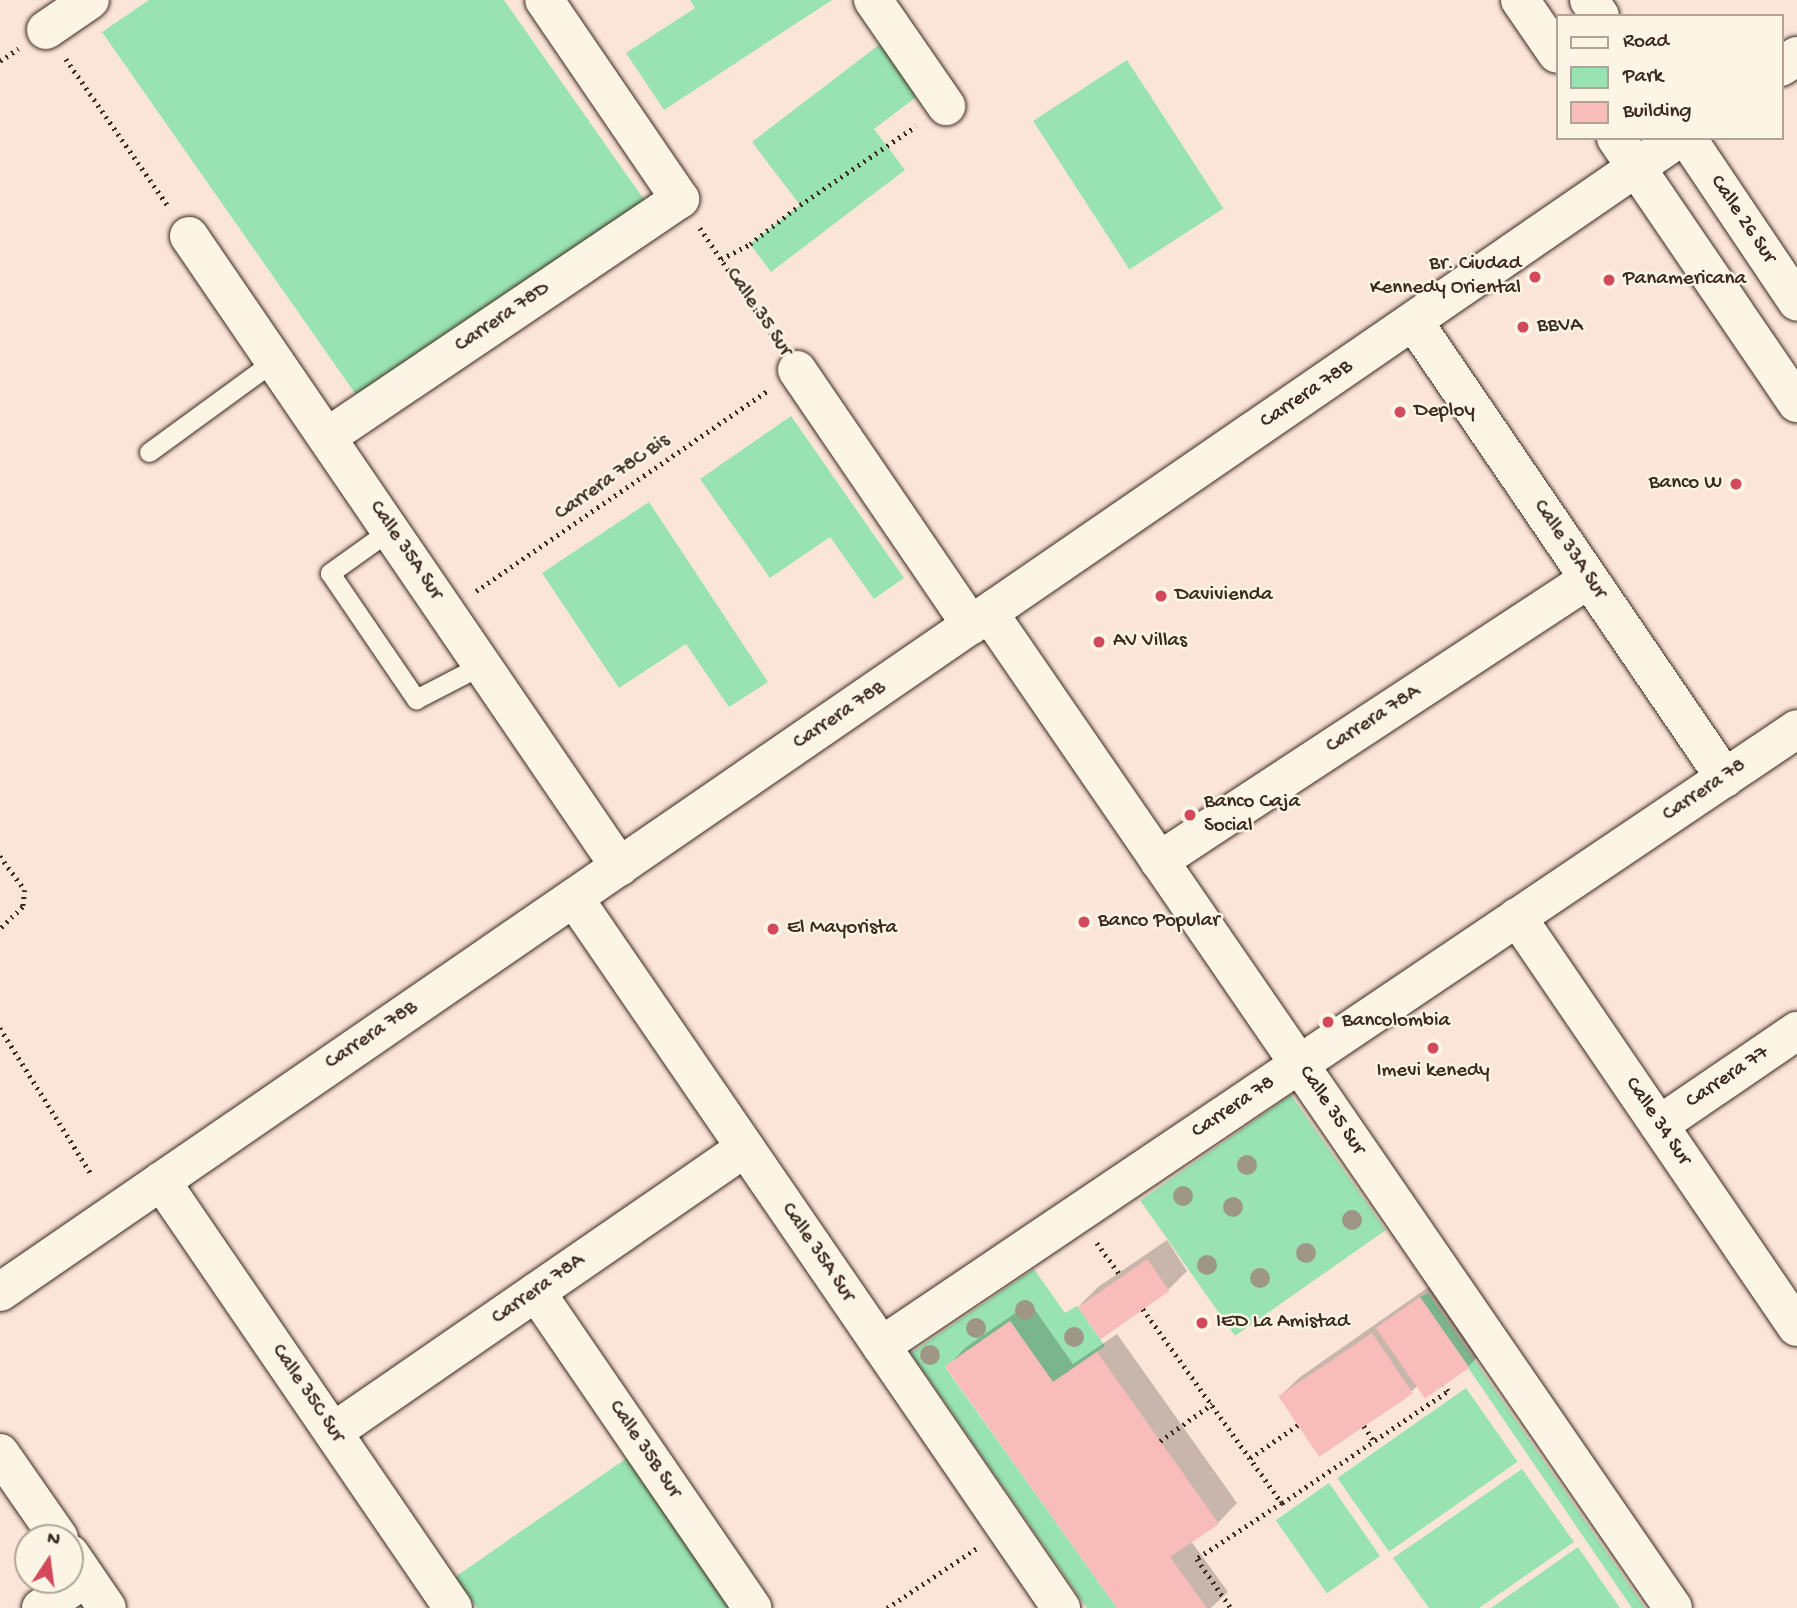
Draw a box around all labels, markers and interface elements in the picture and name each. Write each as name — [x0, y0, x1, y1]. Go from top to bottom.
legend — [1556, 14, 1783, 140]
text: Road — [1623, 30, 1669, 55]
text: Park — [1623, 65, 1663, 90]
text: Building — [1623, 100, 1692, 125]
street label: Calle 26 Sur — [1703, 171, 1781, 269]
place label: Br. Ciudad Kennedy Oriental — [1370, 252, 1521, 302]
street label: Calle 35 Sur — [719, 264, 797, 362]
place label: Panamericana — [1623, 267, 1746, 293]
marker: Br. Ciudad Kennedy Oriental — [1527, 269, 1543, 285]
marker: Panamericana — [1601, 272, 1617, 288]
street label: Carrera 78D — [451, 277, 555, 359]
place label: BBVA — [1537, 314, 1583, 340]
marker: BBVA — [1515, 319, 1531, 335]
street label: Carrera 78B — [1256, 355, 1358, 435]
place label: Deploy — [1414, 399, 1475, 425]
marker: Deploy — [1392, 404, 1408, 420]
street label: Carrera 78C Bis — [551, 429, 675, 527]
place label: Banco W — [1649, 471, 1722, 497]
marker: Banco W — [1728, 476, 1744, 492]
street label: Calle 33A Sur — [1527, 496, 1611, 604]
street label: Calle 35A Sur — [363, 497, 447, 605]
place label: Davivienda — [1175, 583, 1273, 609]
marker: Davivienda — [1153, 588, 1169, 604]
place label: AV Villas — [1113, 629, 1187, 655]
marker: AV Villas — [1091, 634, 1107, 650]
street label: Carrera 78B — [789, 676, 891, 756]
street label: Carrera 78A — [1322, 680, 1426, 760]
street label: Carrera 78 — [1658, 754, 1752, 828]
place label: Banco Caja Social — [1204, 790, 1300, 840]
marker: Banco Caja Social — [1182, 807, 1198, 823]
place label: Banco Popular — [1098, 909, 1220, 935]
marker: Banco Popular — [1076, 914, 1092, 930]
place label: El Mayorista — [787, 916, 897, 942]
marker: El Mayorista — [765, 921, 781, 937]
street label: Carrera 78B — [321, 996, 423, 1076]
place label: Bancolombia — [1342, 1009, 1450, 1035]
marker: Bancolombia — [1320, 1014, 1336, 1030]
marker: Imevi kenedy — [1425, 1040, 1441, 1056]
street label: Carrera 77 — [1682, 1041, 1774, 1115]
place label: Imevi kenedy — [1376, 1059, 1490, 1085]
street label: Calle 35 Sur — [1292, 1062, 1370, 1160]
street label: Carrera 78 — [1187, 1071, 1281, 1145]
street label: Calle 34 Sur — [1618, 1073, 1696, 1171]
street label: Calle 35A Sur — [775, 1199, 859, 1307]
street label: Carrera 78A — [488, 1249, 590, 1331]
place label: IED La Amistad — [1216, 1310, 1349, 1336]
marker: IED La Amistad — [1194, 1315, 1210, 1331]
street label: Calle 35C Sur — [265, 1340, 349, 1448]
street label: Calle 35B Sur — [602, 1396, 686, 1504]
north arrow — [14, 1524, 84, 1594]
text: N — [45, 1527, 62, 1553]

